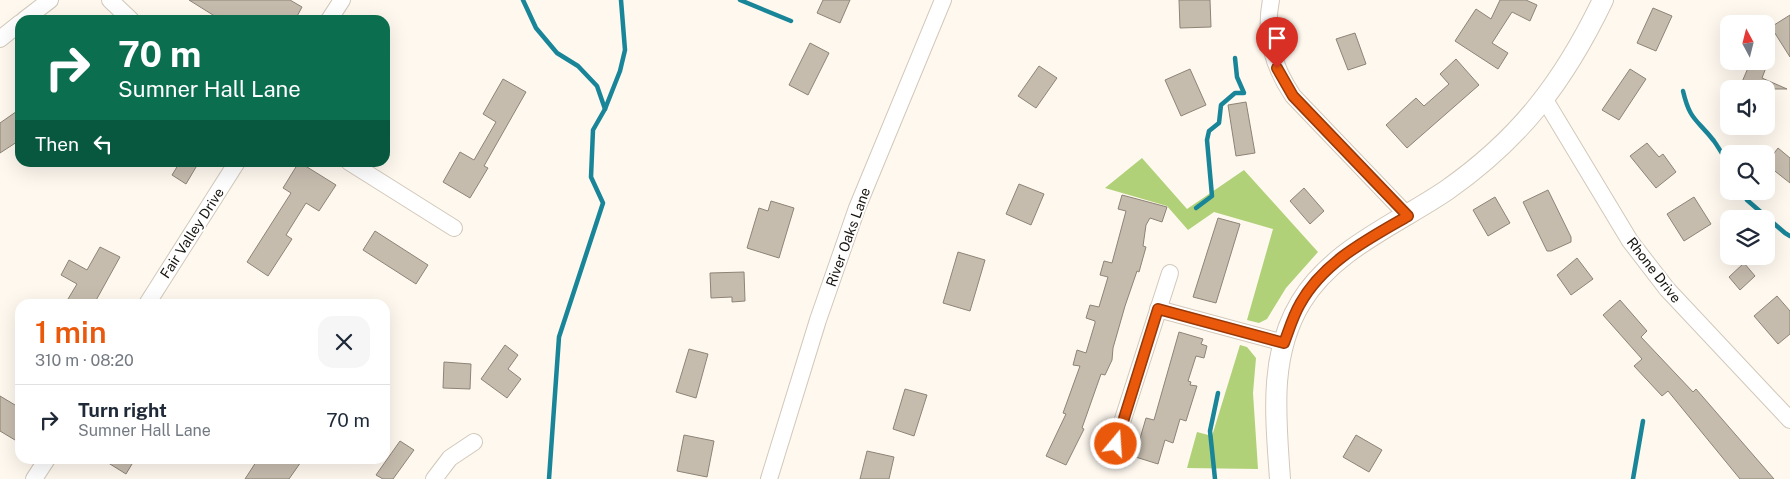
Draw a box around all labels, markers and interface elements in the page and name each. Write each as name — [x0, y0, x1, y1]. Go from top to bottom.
north arrow — [1720, 15, 1775, 70]
map controls — [1720, 15, 1775, 265]
pin — [1256, 17, 1298, 68]
icon: arrive — [1263, 24, 1291, 52]
text: 70 m — [118, 34, 201, 75]
icon: right — [35, 35, 100, 100]
text: Sumner Hall Lane — [118, 76, 301, 102]
button: sound — [1720, 80, 1775, 135]
icon: left — [89, 130, 117, 158]
text: Then — [35, 133, 79, 155]
button: search — [1720, 145, 1775, 200]
street label: Fair Valley Drive — [157, 185, 227, 281]
street label: River Oaks Lane — [823, 185, 873, 289]
button: layers — [1720, 210, 1775, 265]
street label: Rhone Drive — [1624, 234, 1684, 306]
text: 1 min — [35, 314, 106, 350]
button: close — [318, 316, 370, 368]
text: 310 m · 08:20 — [35, 351, 134, 370]
text: Turn right — [78, 399, 167, 421]
icon: right — [35, 406, 63, 434]
text: 70 m — [326, 409, 370, 431]
position arrow — [1089, 417, 1141, 469]
text: Sumner Hall Lane — [78, 421, 211, 440]

